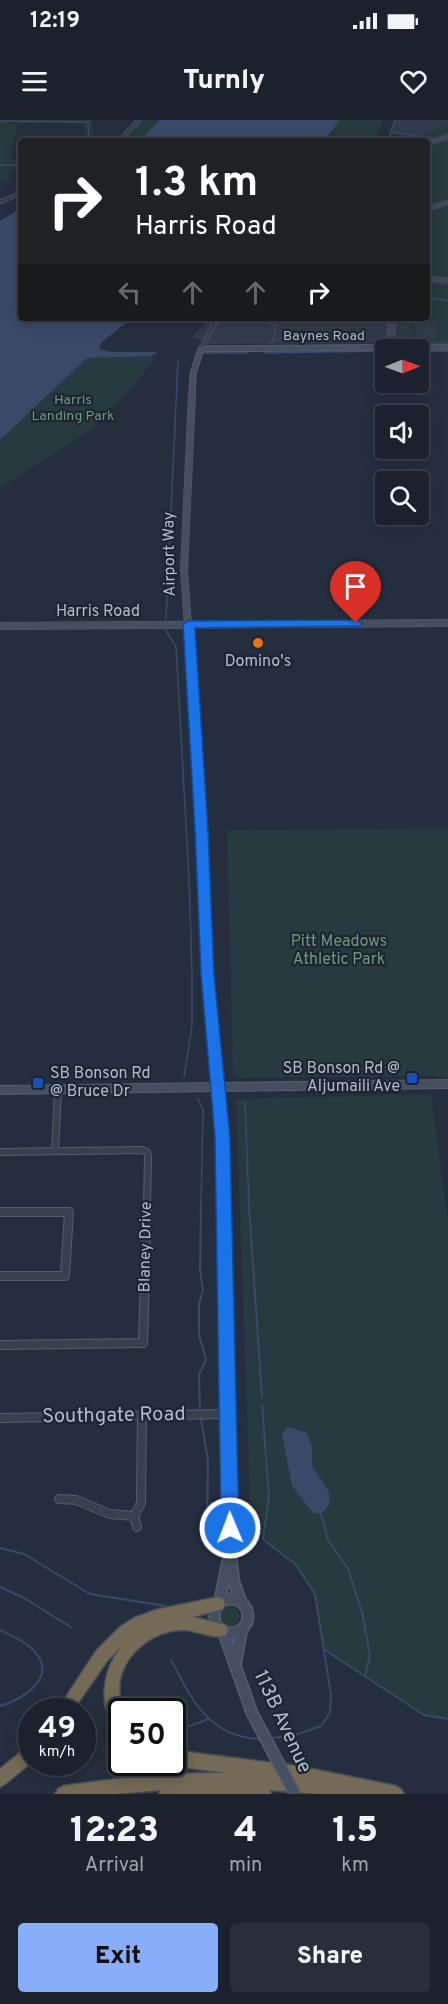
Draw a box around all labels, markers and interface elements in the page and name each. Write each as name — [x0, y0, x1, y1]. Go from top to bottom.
text: 12:19 — [30, 8, 80, 35]
text: Turnly — [183, 64, 265, 98]
icon: menu — [18, 65, 51, 98]
icon: heart — [397, 65, 430, 98]
text: 1.3 km — [135, 158, 258, 211]
icon: right — [36, 162, 114, 240]
text: Harris Road — [135, 210, 277, 244]
icon: left — [113, 276, 146, 309]
icon: ahead — [176, 276, 209, 309]
icon: ahead — [239, 276, 272, 309]
icon: right — [302, 276, 335, 309]
street label: Baynes Road — [283, 328, 365, 345]
north arrow — [375, 339, 429, 393]
map controls — [375, 339, 429, 525]
park label: Harris Landing Park — [31, 392, 115, 425]
button: sound — [375, 405, 429, 459]
button: search — [375, 471, 429, 525]
street label: Airport Way — [159, 511, 181, 597]
pin — [330, 561, 381, 623]
icon: arrive — [339, 570, 372, 603]
street label: Harris Road — [56, 602, 140, 622]
marker: Domino's — [251, 636, 265, 650]
place label: Domino's — [225, 652, 291, 672]
park label: Pitt Meadows Athletic Park — [291, 932, 387, 970]
place label: SB Bonson Rd @ Aljumaili Ave — [283, 1059, 400, 1097]
place label: SB Bonson Rd @ Bruce Dr — [50, 1064, 151, 1102]
marker: SB Bonson Rd @ Aljumaili Ave — [405, 1071, 419, 1085]
marker: SB Bonson Rd @ Bruce Dr — [31, 1076, 45, 1090]
street label: Blaney Drive — [135, 1201, 157, 1293]
street label: Southgate Road — [42, 1402, 186, 1430]
position arrow — [198, 1496, 262, 1560]
street label: 113B Avenue — [247, 1666, 317, 1778]
speed limit sign: 50 — [108, 1698, 186, 1776]
text: 49 — [38, 1711, 76, 1748]
text: km/h — [39, 1743, 75, 1762]
text: 12:23 — [70, 1809, 159, 1855]
text: 4 — [234, 1809, 257, 1855]
text: 1.5 — [332, 1809, 378, 1855]
text: Arrival — [85, 1853, 144, 1879]
text: min — [229, 1853, 262, 1879]
text: km — [341, 1853, 369, 1879]
button: Exit — [18, 1923, 218, 1992]
button: Share — [230, 1923, 430, 1992]

